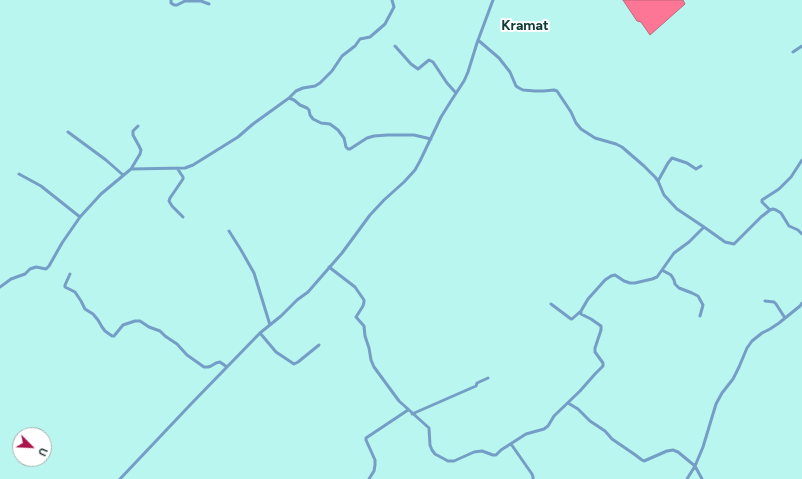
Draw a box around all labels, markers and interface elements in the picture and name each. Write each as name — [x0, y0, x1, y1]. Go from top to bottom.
district label: Kramat — [501, 18, 549, 34]
north arrow — [12, 427, 52, 467]
text: U — [35, 445, 50, 458]

